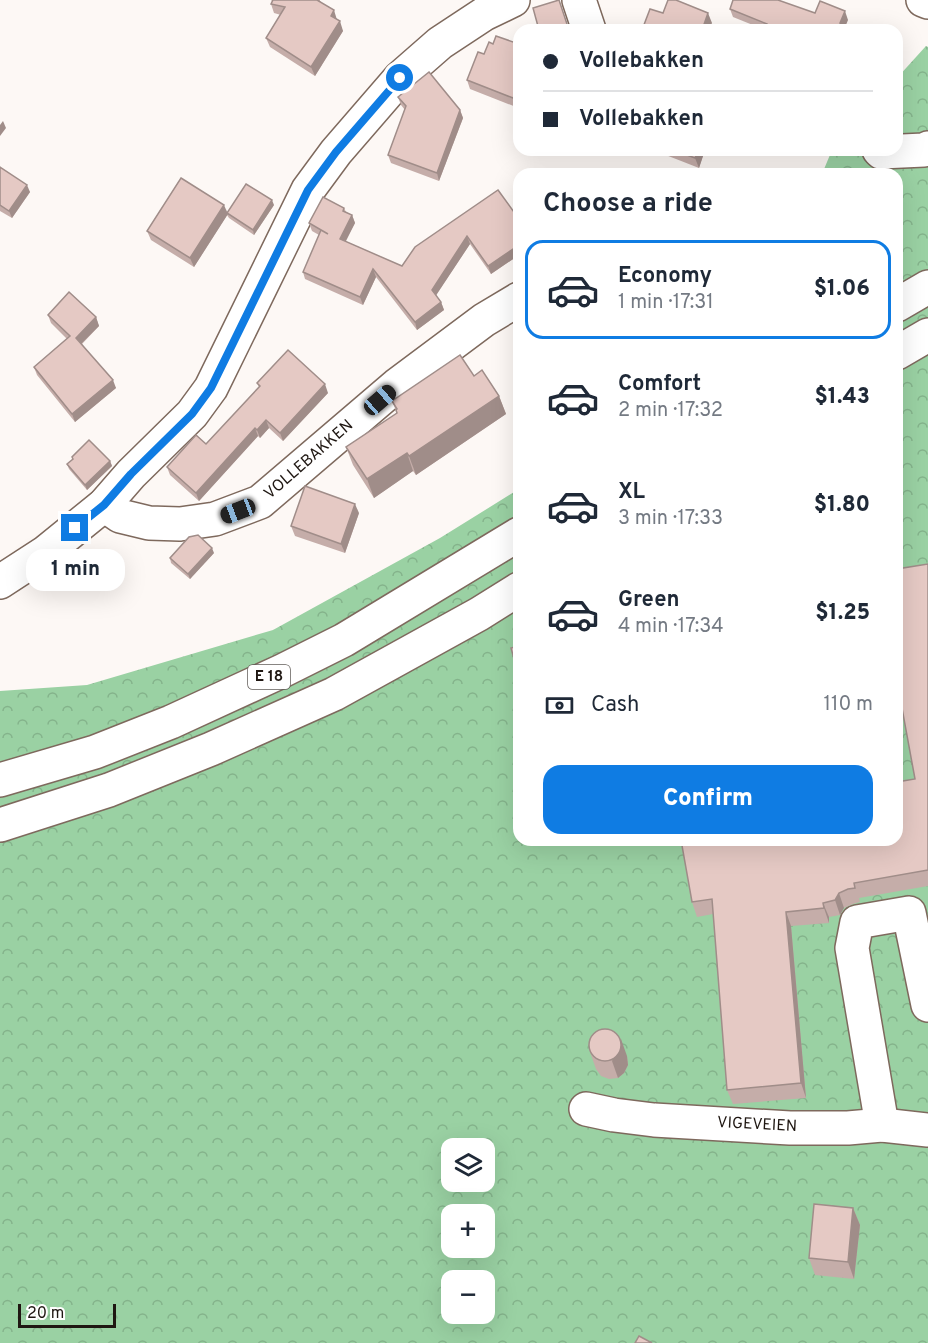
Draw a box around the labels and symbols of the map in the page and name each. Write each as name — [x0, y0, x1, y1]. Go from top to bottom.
route start — [386, 64, 413, 91]
car — [361, 381, 399, 419]
street label: VOLLEBAKKEN — [260, 416, 358, 504]
car — [218, 496, 258, 526]
route end — [61, 514, 88, 541]
callout: 1 min — [26, 549, 124, 591]
road number: E 18 — [248, 665, 290, 689]
street label: VIGEVEIEN — [716, 1113, 798, 1137]
scale bar — [18, 1301, 116, 1328]

